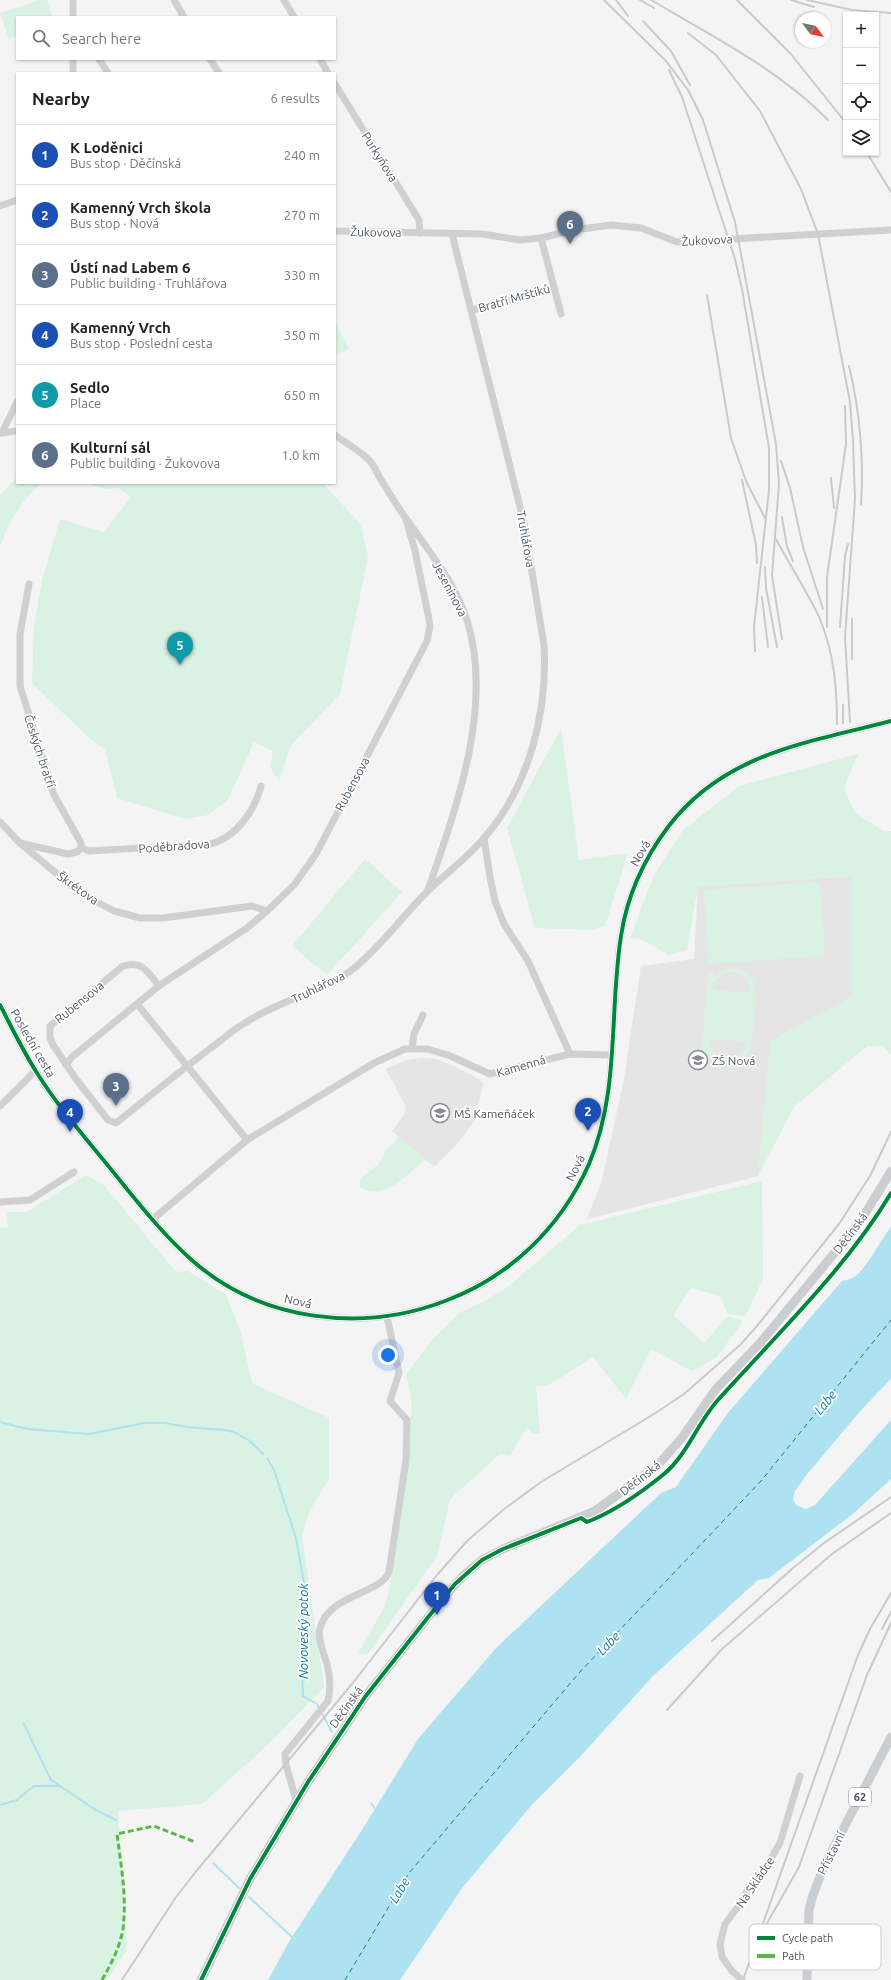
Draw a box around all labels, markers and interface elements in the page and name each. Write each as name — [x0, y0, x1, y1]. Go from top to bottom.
north arrow — [795, 12, 831, 48]
map controls — [843, 12, 879, 156]
button: + — [843, 12, 879, 48]
search box — [16, 16, 336, 60]
icon: search — [30, 27, 52, 49]
text: Search here — [62, 30, 141, 47]
button: − — [843, 48, 879, 84]
button: locate — [843, 84, 879, 120]
text: Nearby — [32, 89, 90, 108]
text: 6 results — [270, 91, 320, 105]
button: layers — [843, 120, 879, 156]
street label: Purkyňova — [360, 130, 400, 184]
text: K Loděnici — [70, 139, 143, 156]
text: 1 — [41, 148, 49, 162]
text: 240 m — [284, 148, 320, 162]
text: Bus stop · Děčínská — [70, 156, 181, 170]
text: Kamenný Vrch škola — [70, 199, 211, 216]
text: 2 — [41, 208, 49, 222]
text: 270 m — [284, 208, 320, 222]
pin: 6 — [557, 211, 583, 244]
text: Bus stop · Nová — [70, 216, 159, 230]
street label: Žukovova — [350, 225, 402, 239]
street label: Žukovova — [681, 232, 733, 248]
text: Ústí nad Labem 6 — [70, 259, 190, 276]
text: 3 — [41, 268, 49, 282]
text: 330 m — [284, 268, 320, 282]
text: Public building · Truhlářova — [70, 276, 227, 290]
street label: Bratří Mrštíků — [477, 282, 551, 314]
text: Kamenný Vrch — [70, 319, 171, 336]
text: 4 — [41, 328, 49, 342]
text: 350 m — [284, 328, 320, 342]
text: Bus stop · Poslední cesta — [70, 336, 213, 350]
text: Sedlo — [70, 379, 110, 396]
text: 5 — [41, 388, 49, 402]
text: 650 m — [284, 388, 320, 402]
text: Place — [70, 396, 101, 410]
text: Kulturní sál — [70, 439, 151, 456]
text: 6 — [41, 448, 49, 462]
text: 1.0 km — [281, 448, 320, 462]
text: Public building · Žukovova — [70, 456, 220, 470]
street label: Truhlářova — [515, 510, 537, 568]
street label: Jeseninova — [430, 559, 470, 619]
pin: 5 — [167, 632, 193, 665]
street label: Českých bratří — [22, 713, 58, 790]
street label: Rubensova — [332, 755, 372, 813]
street label: Poděbradova — [138, 837, 210, 855]
street label: Nová — [627, 838, 653, 868]
street label: Škrétova — [55, 869, 101, 907]
street label: Truhlářova — [289, 969, 347, 1005]
street label: Rubensova — [52, 978, 106, 1026]
street label: Poslední cesta — [8, 1006, 58, 1080]
school or university icon: ZŠ Nová — [687, 1049, 709, 1071]
street label: Kamenná — [495, 1053, 547, 1079]
place label: ZŠ Nová — [712, 1054, 755, 1067]
pin: 3 — [103, 1073, 129, 1106]
pin: 2 — [575, 1098, 601, 1131]
pin: 4 — [57, 1099, 83, 1132]
school or university icon: MŠ Kameňáček — [429, 1102, 451, 1124]
place label: MŠ Kameňáček — [454, 1107, 535, 1120]
street label: Nová — [563, 1153, 587, 1183]
street label: Děčínská — [830, 1210, 870, 1256]
street label: Nová — [283, 1292, 313, 1310]
your location — [378, 1345, 398, 1365]
water label: Labe — [811, 1387, 839, 1417]
street label: Děčínská — [617, 1458, 663, 1498]
pin: 1 — [424, 1582, 450, 1615]
water label: Novoveský potok — [296, 1583, 310, 1679]
water label: Labe — [594, 1628, 623, 1657]
street label: Děčínská — [327, 1684, 365, 1730]
road number: 62 — [849, 1788, 871, 1806]
street label: Přístavní — [815, 1828, 848, 1877]
street label: Na Skládce — [733, 1854, 777, 1910]
water label: Labe — [386, 1875, 412, 1905]
legend — [749, 1924, 881, 1970]
text: Cycle path — [782, 1932, 833, 1944]
text: Path — [782, 1950, 805, 1962]

